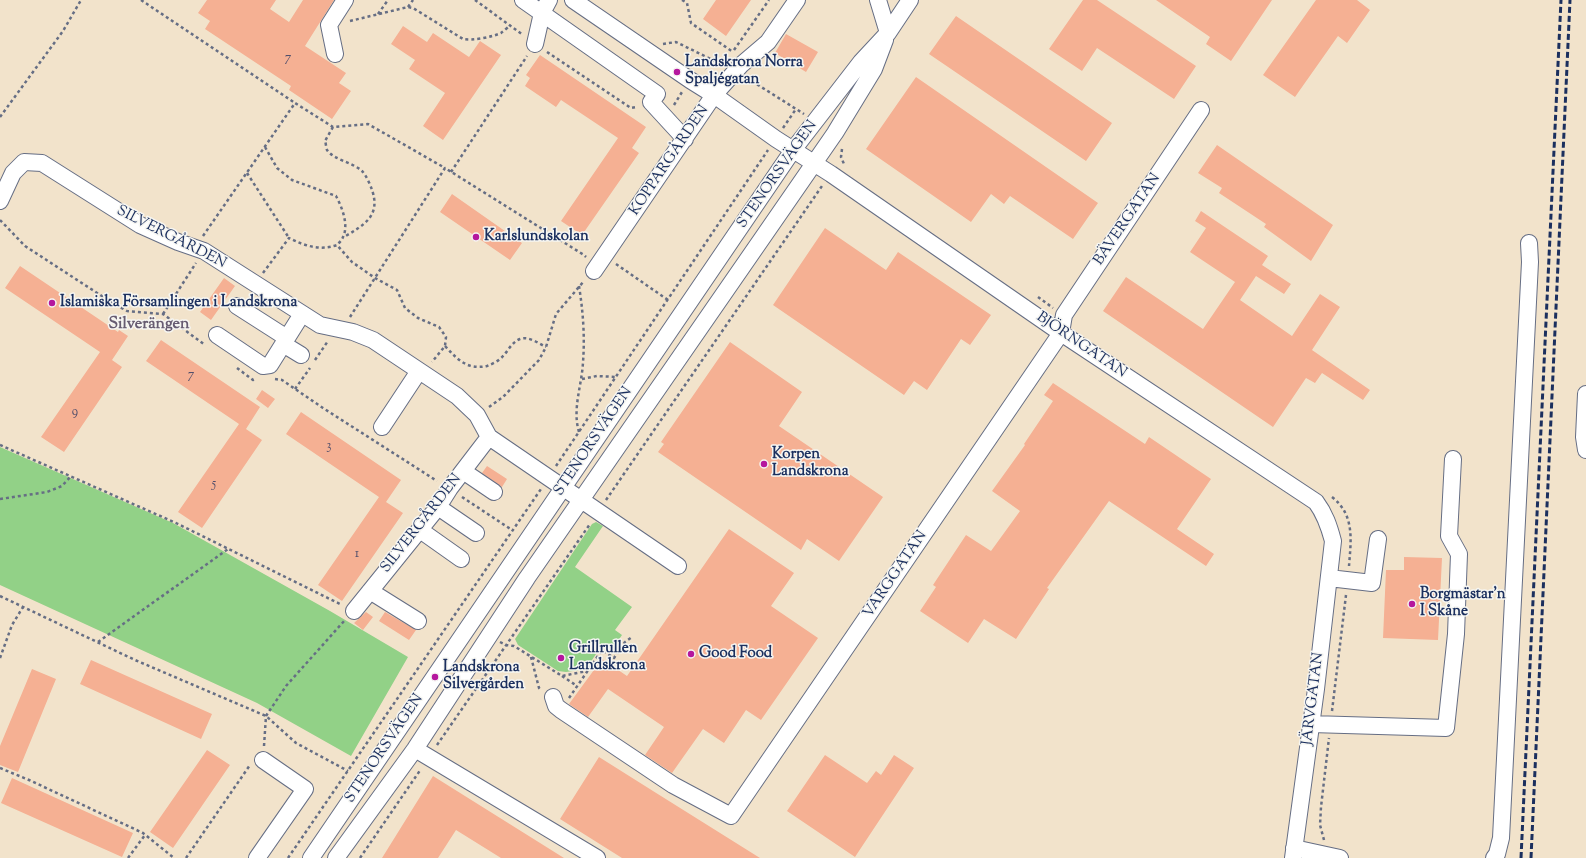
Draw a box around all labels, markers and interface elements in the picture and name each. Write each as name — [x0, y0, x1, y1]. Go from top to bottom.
house number: 7 — [285, 51, 291, 67]
place label: Landskrona Norra Spaljégatan — [685, 54, 803, 89]
marker: Landskrona Norra Spaljégatan — [672, 67, 682, 77]
street label: KOPPARGÅRDEN — [626, 102, 714, 220]
street label: STENORSVÄGEN — [734, 118, 822, 232]
street label: BÄVERGATAN — [1091, 171, 1165, 269]
street label: SILVERGÅRDEN — [113, 203, 229, 273]
place label: Karlslundskolan — [484, 228, 589, 246]
marker: Karlslundskolan — [471, 232, 481, 242]
place label: Islamiska Församlingen i Landskrona — [60, 294, 297, 312]
marker: Islamiska Församlingen i Landskrona — [47, 298, 57, 308]
street label: BJÖRNGATAN — [1032, 309, 1130, 383]
district label: Silverängen — [108, 315, 190, 335]
house number: 7 — [188, 368, 194, 384]
street label: STENORSVÄGEN — [551, 384, 637, 500]
house number: 9 — [72, 405, 78, 421]
house number: 3 — [326, 439, 332, 455]
place label: Korpen Landskrona — [772, 446, 849, 481]
marker: Korpen Landskrona — [759, 459, 769, 469]
street label: SILVERGÅRDEN — [378, 471, 466, 577]
house number: 5 — [212, 477, 216, 493]
street label: VARGGATAN — [860, 528, 932, 622]
house number: 1 — [355, 547, 359, 563]
place label: Borgmästar'n I Skåne — [1420, 586, 1506, 621]
marker: Borgmästar'n I Skåne — [1407, 599, 1417, 609]
place label: Grillrullen Landskrona — [569, 640, 646, 675]
place label: Good Food — [699, 645, 772, 663]
marker: Good Food — [686, 649, 696, 659]
street label: JÄRVGATAN — [1299, 651, 1329, 747]
marker: Grillrullen Landskrona — [556, 653, 566, 663]
place label: Landskrona Silvergården — [443, 659, 524, 694]
marker: Landskrona Silvergården — [430, 672, 440, 682]
street label: STENORSVÄGEN — [342, 691, 428, 807]

